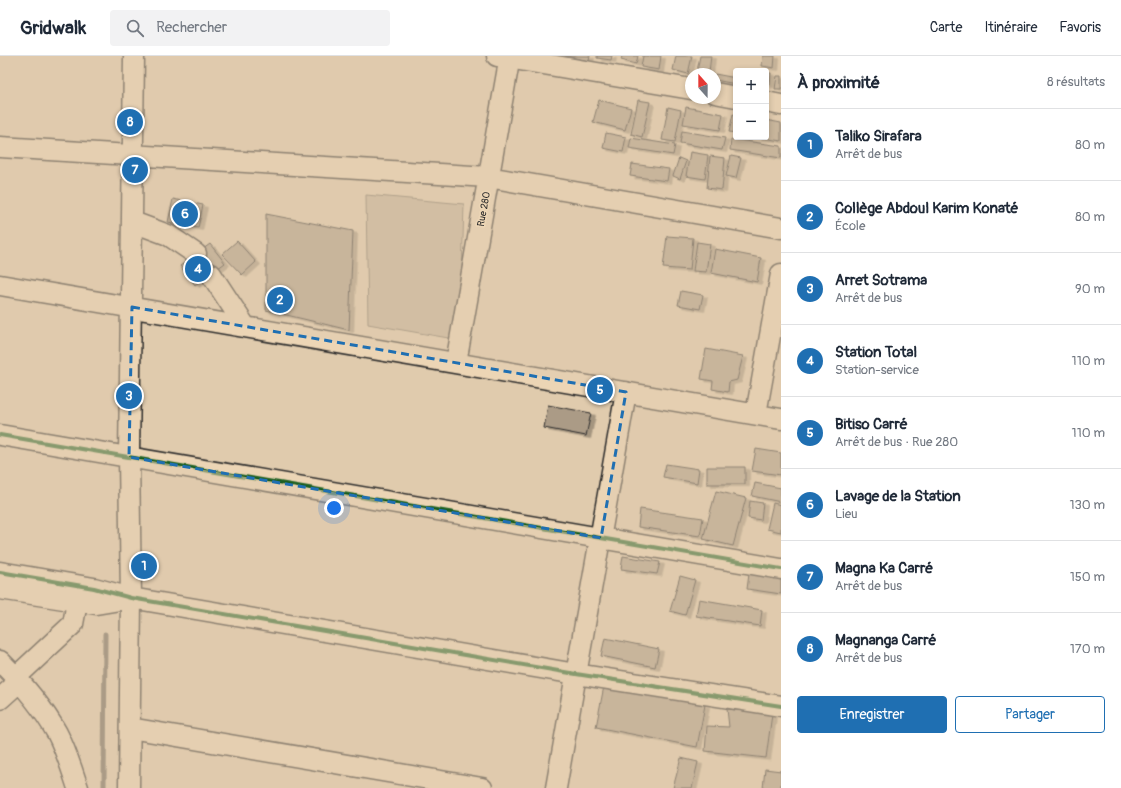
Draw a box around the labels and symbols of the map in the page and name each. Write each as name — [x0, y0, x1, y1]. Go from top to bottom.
north arrow — [685, 68, 721, 104]
pin: 8 — [117, 107, 143, 137]
pin: 7 — [122, 155, 148, 185]
street label: Rue 280 — [475, 191, 493, 228]
pin: 6 — [172, 199, 198, 229]
pin: 4 — [185, 254, 211, 284]
pin: 2 — [267, 285, 293, 315]
pin: 5 — [587, 375, 613, 405]
pin: 3 — [116, 381, 142, 411]
your location — [324, 498, 344, 518]
pin: 1 — [131, 551, 157, 581]

